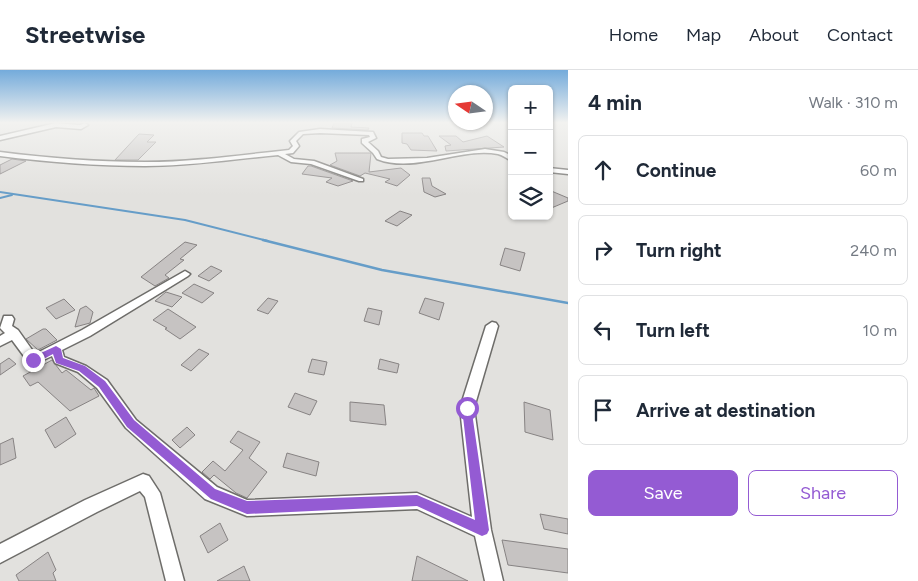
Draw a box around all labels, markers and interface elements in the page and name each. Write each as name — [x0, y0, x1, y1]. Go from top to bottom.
text: Streetwise — [25, 20, 145, 49]
text: Home — [609, 24, 658, 46]
text: Map — [686, 24, 721, 46]
text: About — [749, 24, 799, 46]
text: Contact — [827, 24, 893, 46]
north arrow — [448, 85, 493, 130]
map controls — [508, 85, 553, 220]
button: + — [508, 85, 553, 130]
text: 4 min — [588, 90, 642, 115]
text: Walk · 310 m — [809, 93, 898, 112]
button: − — [508, 130, 553, 175]
icon: ahead — [589, 156, 617, 184]
text: Continue — [636, 159, 716, 182]
text: 60 m — [860, 161, 897, 180]
button: layers — [508, 175, 553, 220]
icon: right — [589, 236, 617, 264]
text: Turn right — [636, 239, 722, 262]
text: 240 m — [850, 241, 897, 260]
icon: left — [589, 316, 617, 344]
text: Turn left — [636, 319, 710, 342]
text: 10 m — [863, 321, 897, 340]
route end — [22, 349, 45, 372]
icon: arrive — [589, 396, 617, 424]
route start — [456, 397, 479, 420]
text: Arrive at destination — [636, 399, 815, 422]
button: Save — [588, 470, 738, 516]
button: Share — [748, 470, 898, 516]

